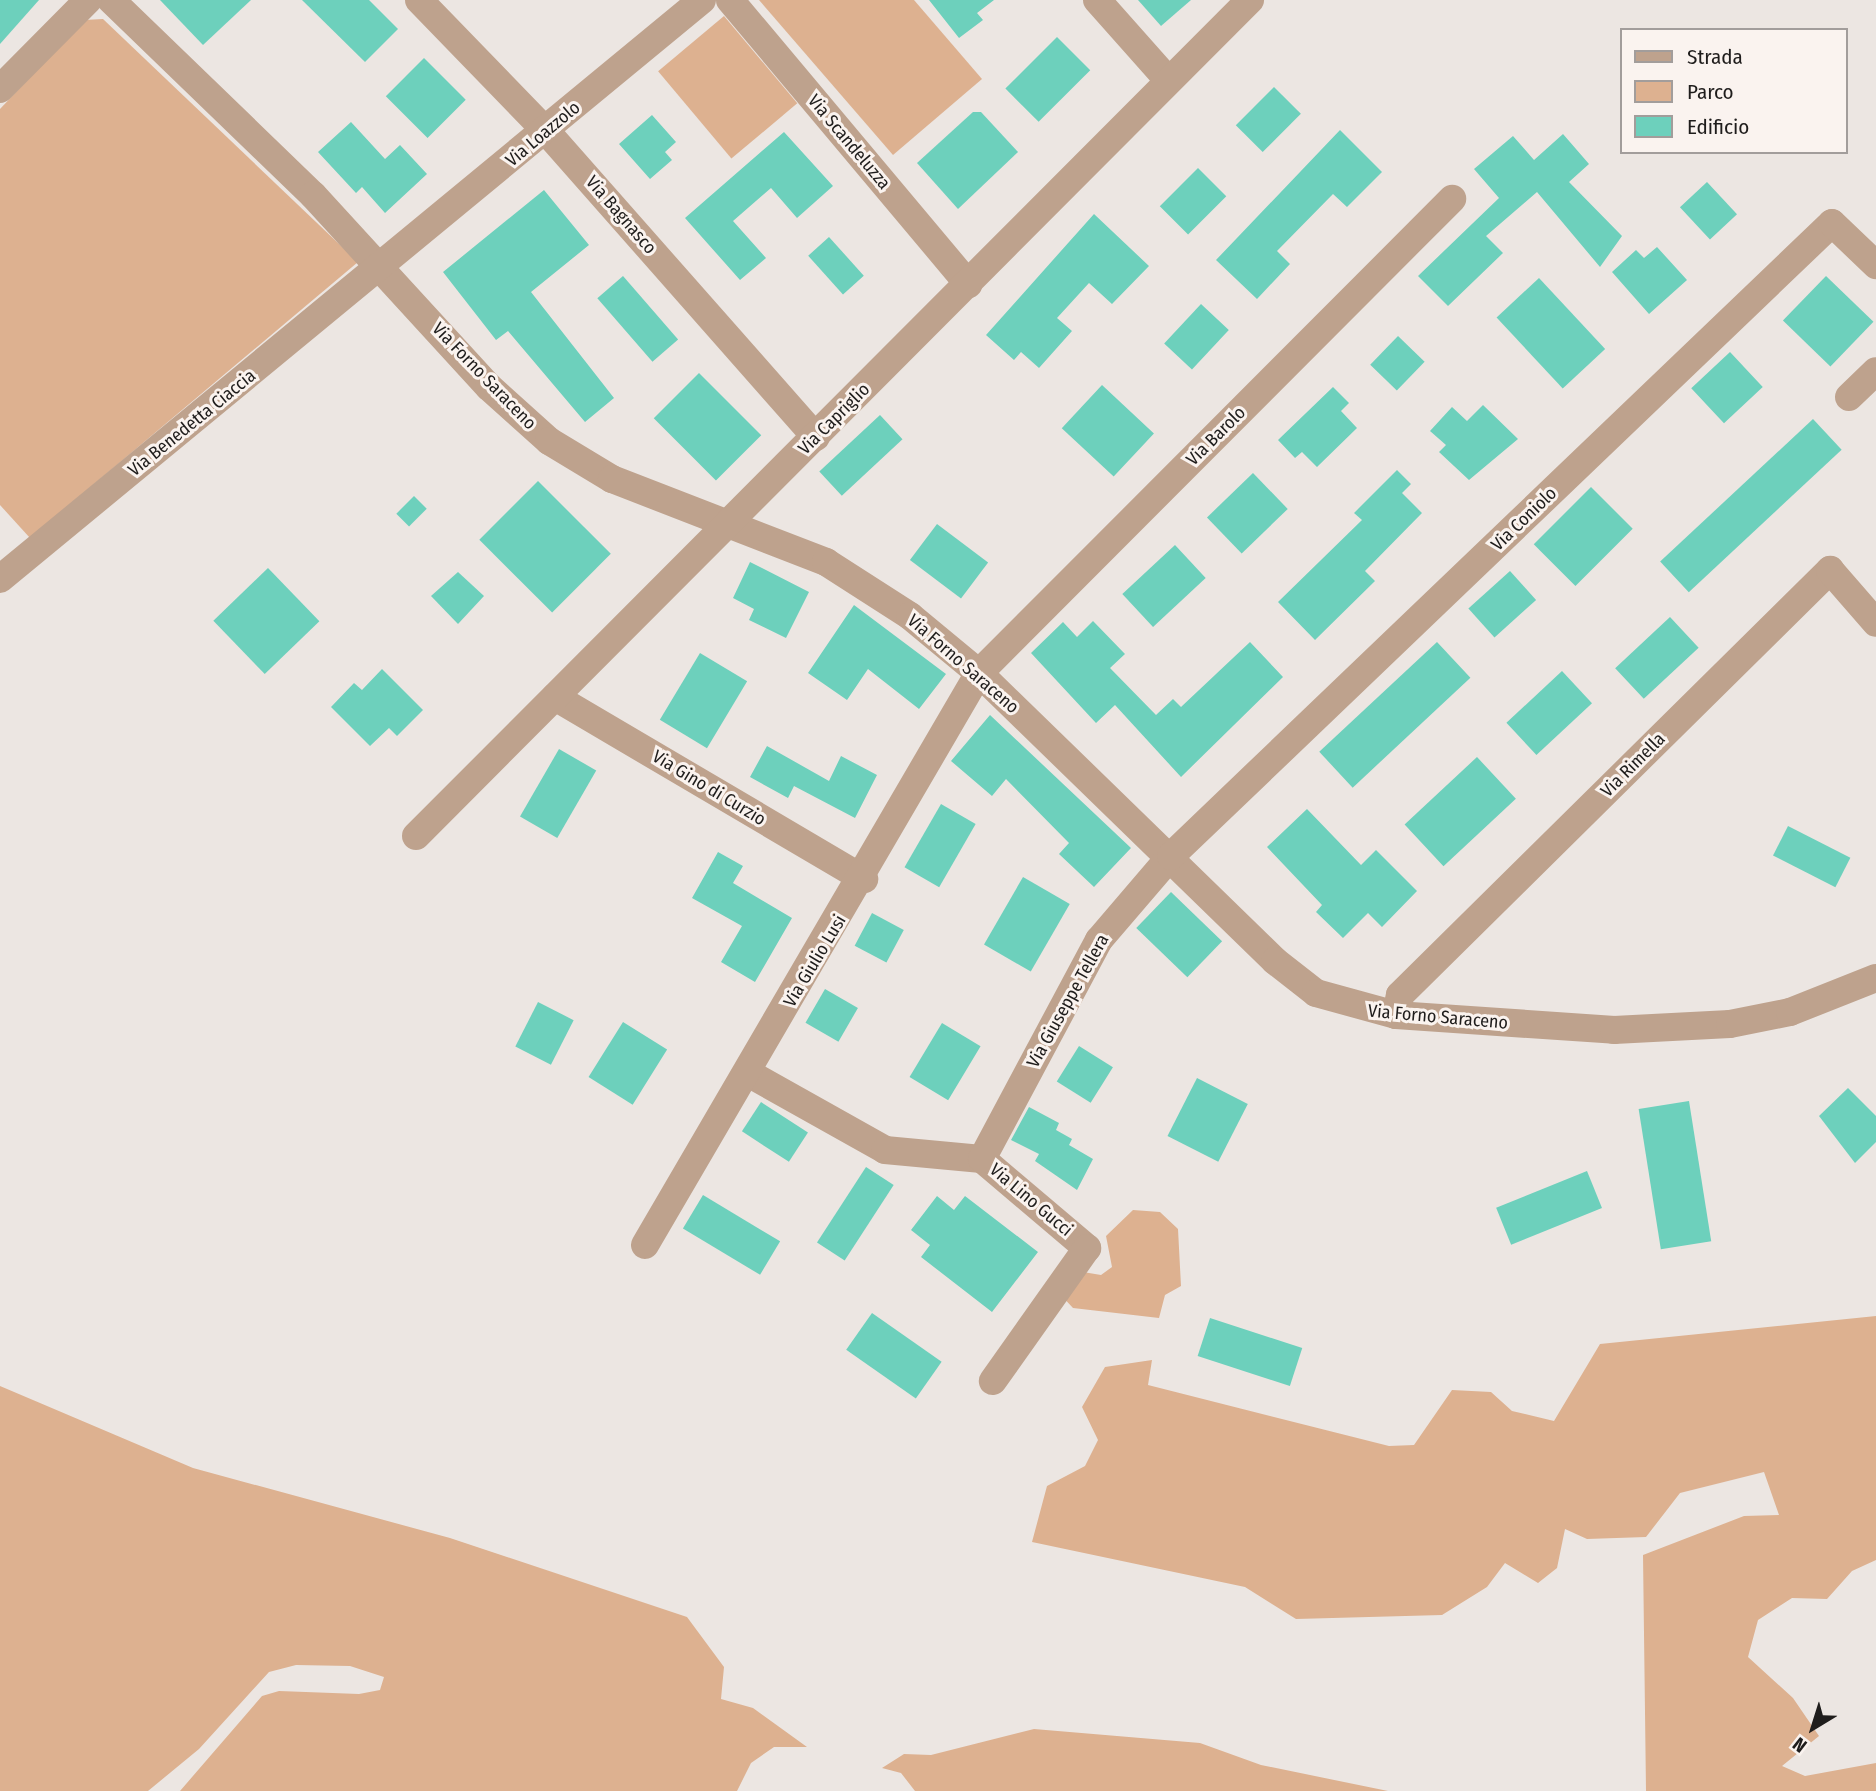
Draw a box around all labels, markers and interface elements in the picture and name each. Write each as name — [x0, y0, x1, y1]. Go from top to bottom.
legend — [1620, 28, 1848, 154]
text: Strada — [1687, 44, 1743, 70]
text: Parco — [1687, 79, 1734, 105]
street label: Via Scandeluzza — [803, 90, 895, 194]
street label: Via Loazzolo — [502, 97, 584, 171]
text: Edificio — [1687, 114, 1749, 140]
street label: Via Bagnasco — [581, 172, 661, 258]
street label: Via Forno Saraceno — [427, 318, 541, 434]
street label: Via Benedetta Ciaccia — [124, 365, 260, 481]
street label: Via Capriglio — [794, 379, 874, 459]
street label: Via Barolo — [1182, 402, 1250, 470]
street label: Via Coniolo — [1487, 483, 1561, 555]
street label: Via Forno Saraceno — [903, 610, 1023, 718]
street label: Via Rimella — [1596, 728, 1670, 802]
street label: Via Gino di Curzio — [648, 746, 770, 830]
street label: Via Giulio Lusi — [779, 911, 851, 1011]
street label: Via Giuseppe Tellera — [1022, 931, 1114, 1071]
street label: Via Forno Saraceno — [1367, 1000, 1509, 1034]
street label: Via Lino Gucci — [985, 1159, 1077, 1241]
north arrow — [1778, 1693, 1848, 1763]
text: N — [1788, 1732, 1811, 1758]

